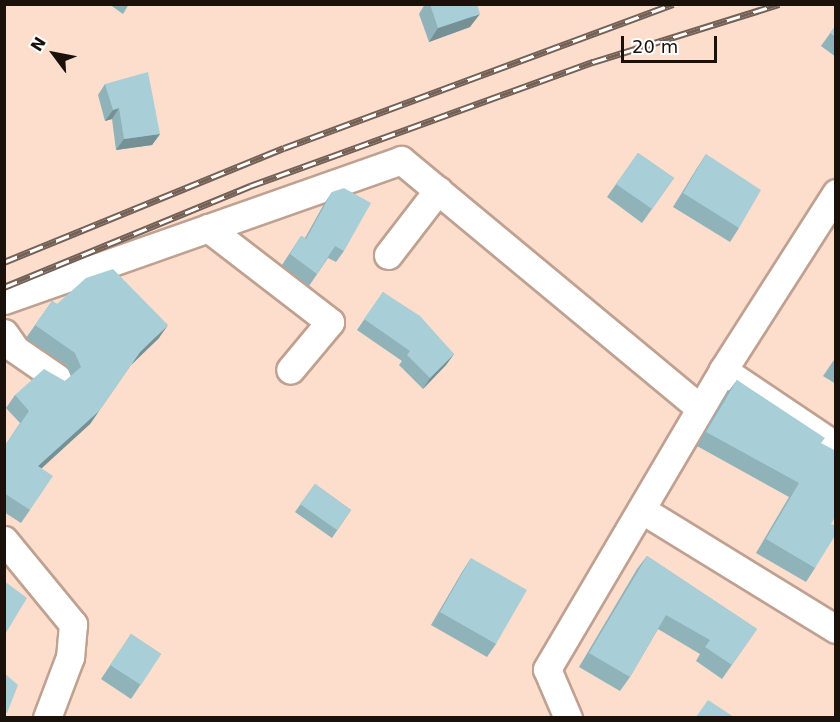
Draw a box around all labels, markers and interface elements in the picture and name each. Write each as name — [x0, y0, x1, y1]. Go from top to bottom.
north arrow — [24, 24, 84, 84]
scale bar — [624, 24, 720, 62]
text: N — [27, 33, 50, 55]
text: 20 m — [632, 36, 678, 57]

